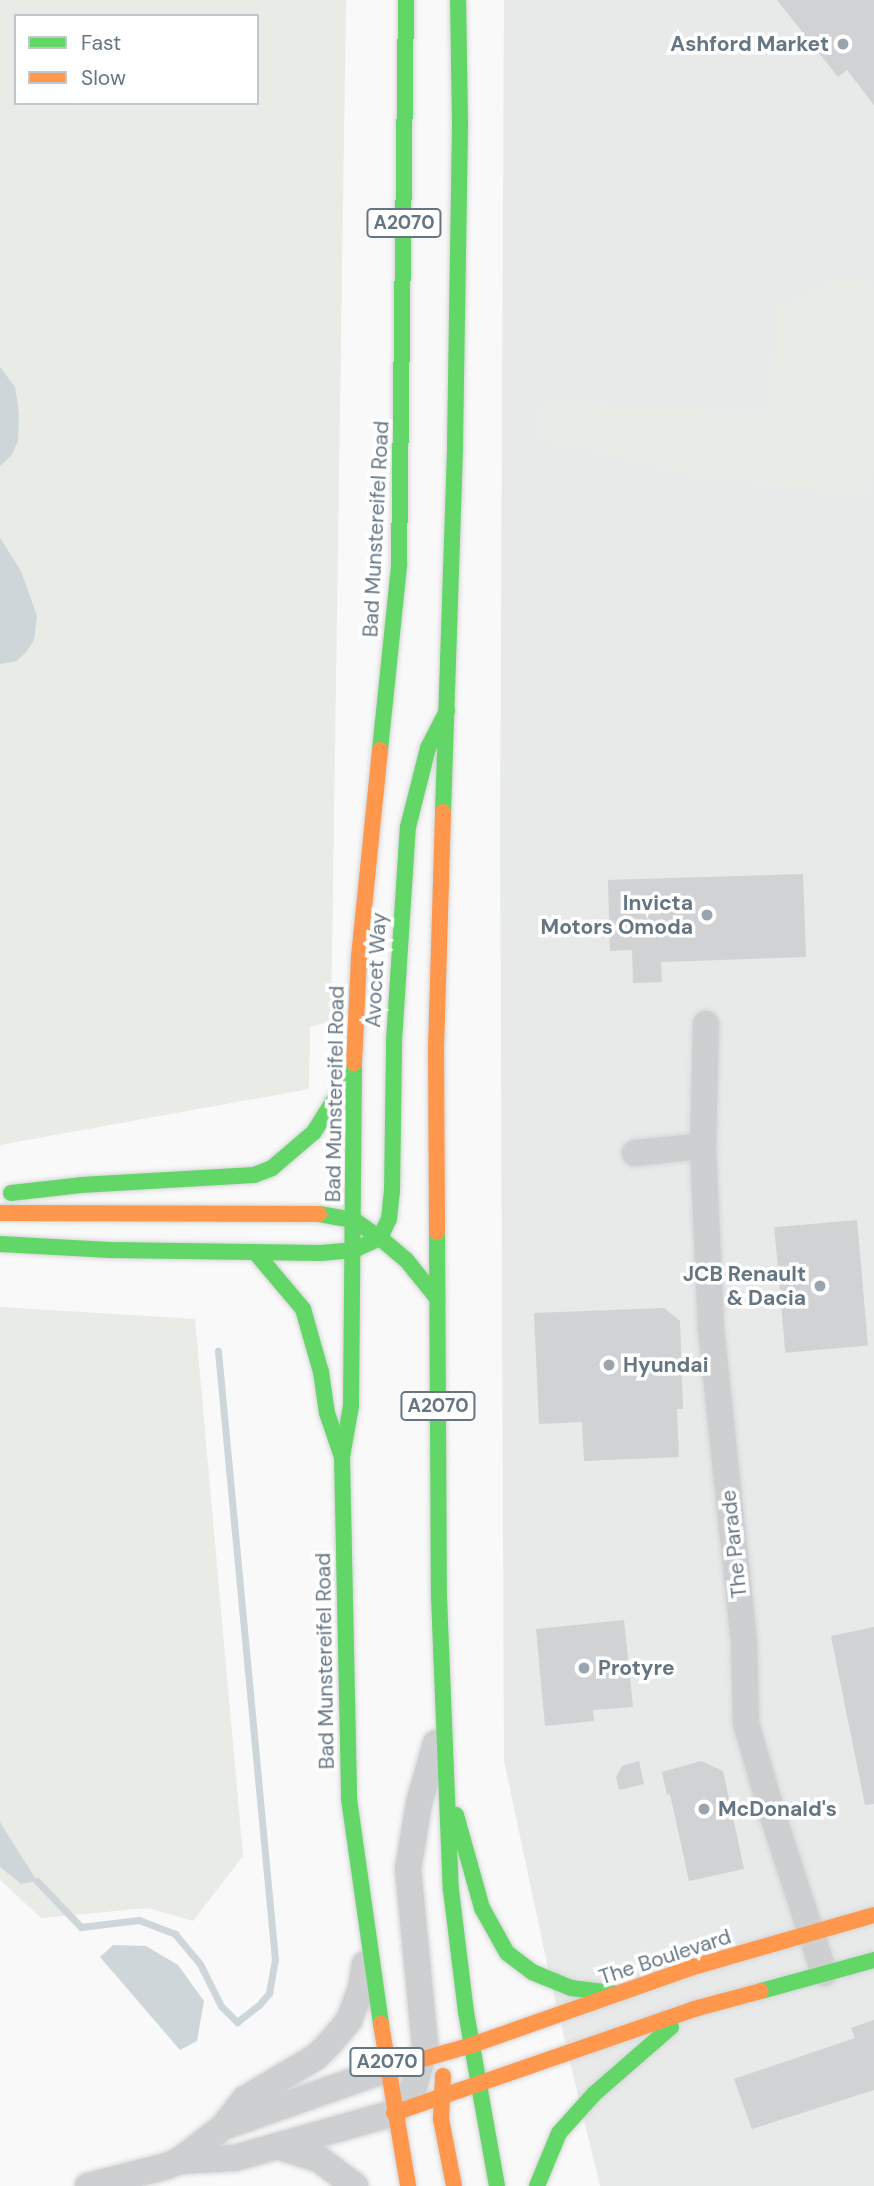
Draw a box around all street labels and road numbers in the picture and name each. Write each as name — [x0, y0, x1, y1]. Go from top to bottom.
road number: A2070 — [366, 208, 442, 238]
street label: Bad Munstereifel Road — [358, 420, 394, 638]
street label: Avocet Way — [360, 912, 392, 1028]
street label: Bad Munstereifel Road — [321, 985, 349, 1203]
road number: A2070 — [400, 1390, 476, 1422]
street label: The Parade — [716, 1489, 752, 1599]
street label: Bad Munstereifel Road — [311, 1552, 339, 1770]
street label: The Boulevard — [596, 1924, 734, 1990]
road number: A2070 — [348, 2046, 426, 2078]

